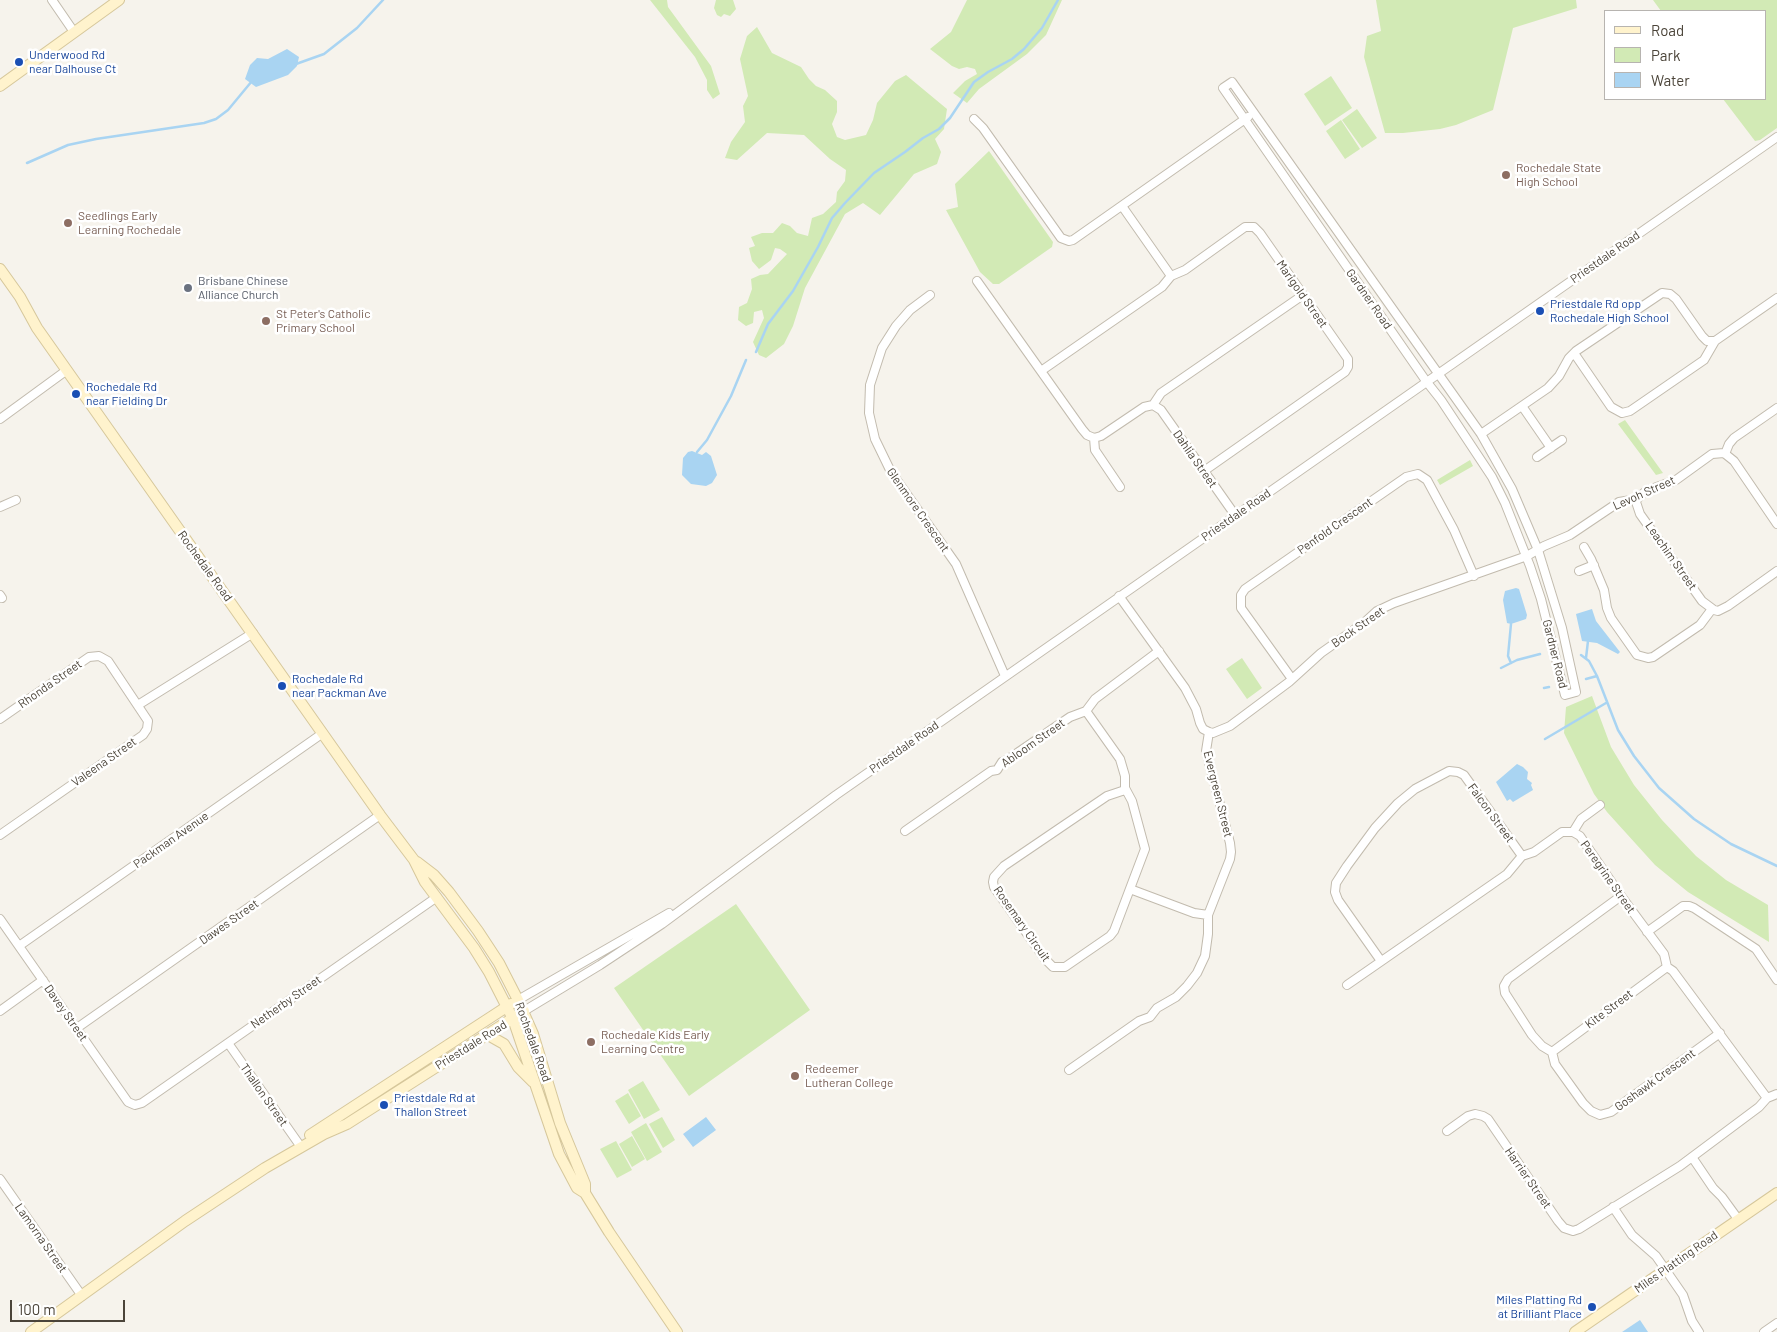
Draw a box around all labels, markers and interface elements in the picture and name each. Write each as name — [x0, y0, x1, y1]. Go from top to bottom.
legend — [1604, 10, 1767, 100]
text: Road — [1651, 21, 1684, 39]
text: Park — [1651, 46, 1680, 64]
place label: Underwood Rd near Dalhouse Ct — [29, 48, 116, 76]
marker: Underwood Rd near Dalhouse Ct — [13, 56, 25, 68]
text: Water — [1651, 71, 1690, 89]
place label: Rochedale State High School — [1516, 161, 1601, 189]
marker: Rochedale State High School — [1500, 169, 1512, 181]
place label: Seedlings Early Learning Rochedale — [78, 209, 181, 237]
marker: Seedlings Early Learning Rochedale — [62, 217, 74, 229]
street label: Priestdale Road — [1567, 228, 1643, 286]
street label: Marigold Street — [1273, 257, 1331, 331]
street label: Gardner Road — [1343, 266, 1395, 332]
place label: Brisbane Chinese Alliance Church — [198, 274, 288, 302]
marker: Brisbane Chinese Alliance Church — [182, 282, 194, 294]
place label: Priestdale Rd opp Rochedale High School — [1550, 297, 1669, 325]
marker: Priestdale Rd opp Rochedale High School — [1534, 305, 1546, 317]
place label: St Peter's Catholic Primary School — [276, 307, 370, 335]
marker: St Peter's Catholic Primary School — [260, 315, 272, 327]
place label: Rochedale Rd near Fielding Dr — [86, 380, 167, 408]
marker: Rochedale Rd near Fielding Dr — [70, 388, 82, 400]
street label: Dahlia Street — [1170, 427, 1220, 491]
street label: Glenmore Crescent — [884, 465, 952, 555]
street label: Levoh Street — [1611, 473, 1677, 513]
street label: Priestdale Road — [1198, 486, 1274, 544]
street label: Penfold Crescent — [1294, 495, 1376, 557]
street label: Leachim Street — [1642, 519, 1700, 593]
street label: Rochedale Road — [175, 528, 235, 604]
street label: Bock Street — [1329, 603, 1387, 651]
street label: Gardner Road — [1540, 618, 1570, 690]
street label: Rhonda Street — [15, 657, 85, 711]
place label: Rochedale Rd near Packman Ave — [292, 672, 387, 700]
marker: Rochedale Rd near Packman Ave — [276, 680, 288, 692]
street label: Abloom Street — [998, 716, 1068, 770]
street label: Priestdale Road — [866, 718, 942, 776]
street label: Valeena Street — [69, 734, 139, 790]
street label: Evergreen Street — [1200, 749, 1236, 839]
street label: Falcon Street — [1465, 781, 1517, 845]
street label: Packman Avenue — [131, 809, 211, 871]
street label: Peregrine Street — [1578, 838, 1638, 916]
street label: Rosemary Circuit — [990, 883, 1054, 965]
street label: Dawes Street — [197, 896, 261, 948]
street label: Netherby Street — [248, 972, 324, 1032]
street label: Davey Street — [41, 982, 91, 1044]
street label: Kite Street — [1582, 986, 1636, 1032]
street label: Rochedale Road — [512, 1000, 554, 1084]
street label: Priestdale Road — [433, 1017, 509, 1073]
place label: Rochedale Kids Early Learning Centre — [601, 1028, 709, 1056]
marker: Rochedale Kids Early Learning Centre — [585, 1036, 597, 1048]
street label: Goshawk Crescent — [1612, 1046, 1698, 1114]
street label: Thallon Street — [237, 1061, 291, 1129]
place label: Redeemer Lutheran College — [805, 1062, 893, 1090]
marker: Redeemer Lutheran College — [789, 1070, 801, 1082]
place label: Priestdale Rd at Thallon Street — [394, 1091, 476, 1119]
marker: Priestdale Rd at Thallon Street — [378, 1099, 390, 1111]
street label: Harrier Street — [1502, 1145, 1554, 1211]
street label: Lamorna Street — [12, 1201, 70, 1275]
street label: Miles Platting Road — [1632, 1228, 1720, 1296]
scale bar — [12, 1290, 128, 1322]
place label: Miles Platting Rd at Brilliant Place — [1496, 1293, 1582, 1321]
text: 100 m — [18, 1300, 56, 1318]
marker: Miles Platting Rd at Brilliant Place — [1586, 1301, 1598, 1313]

